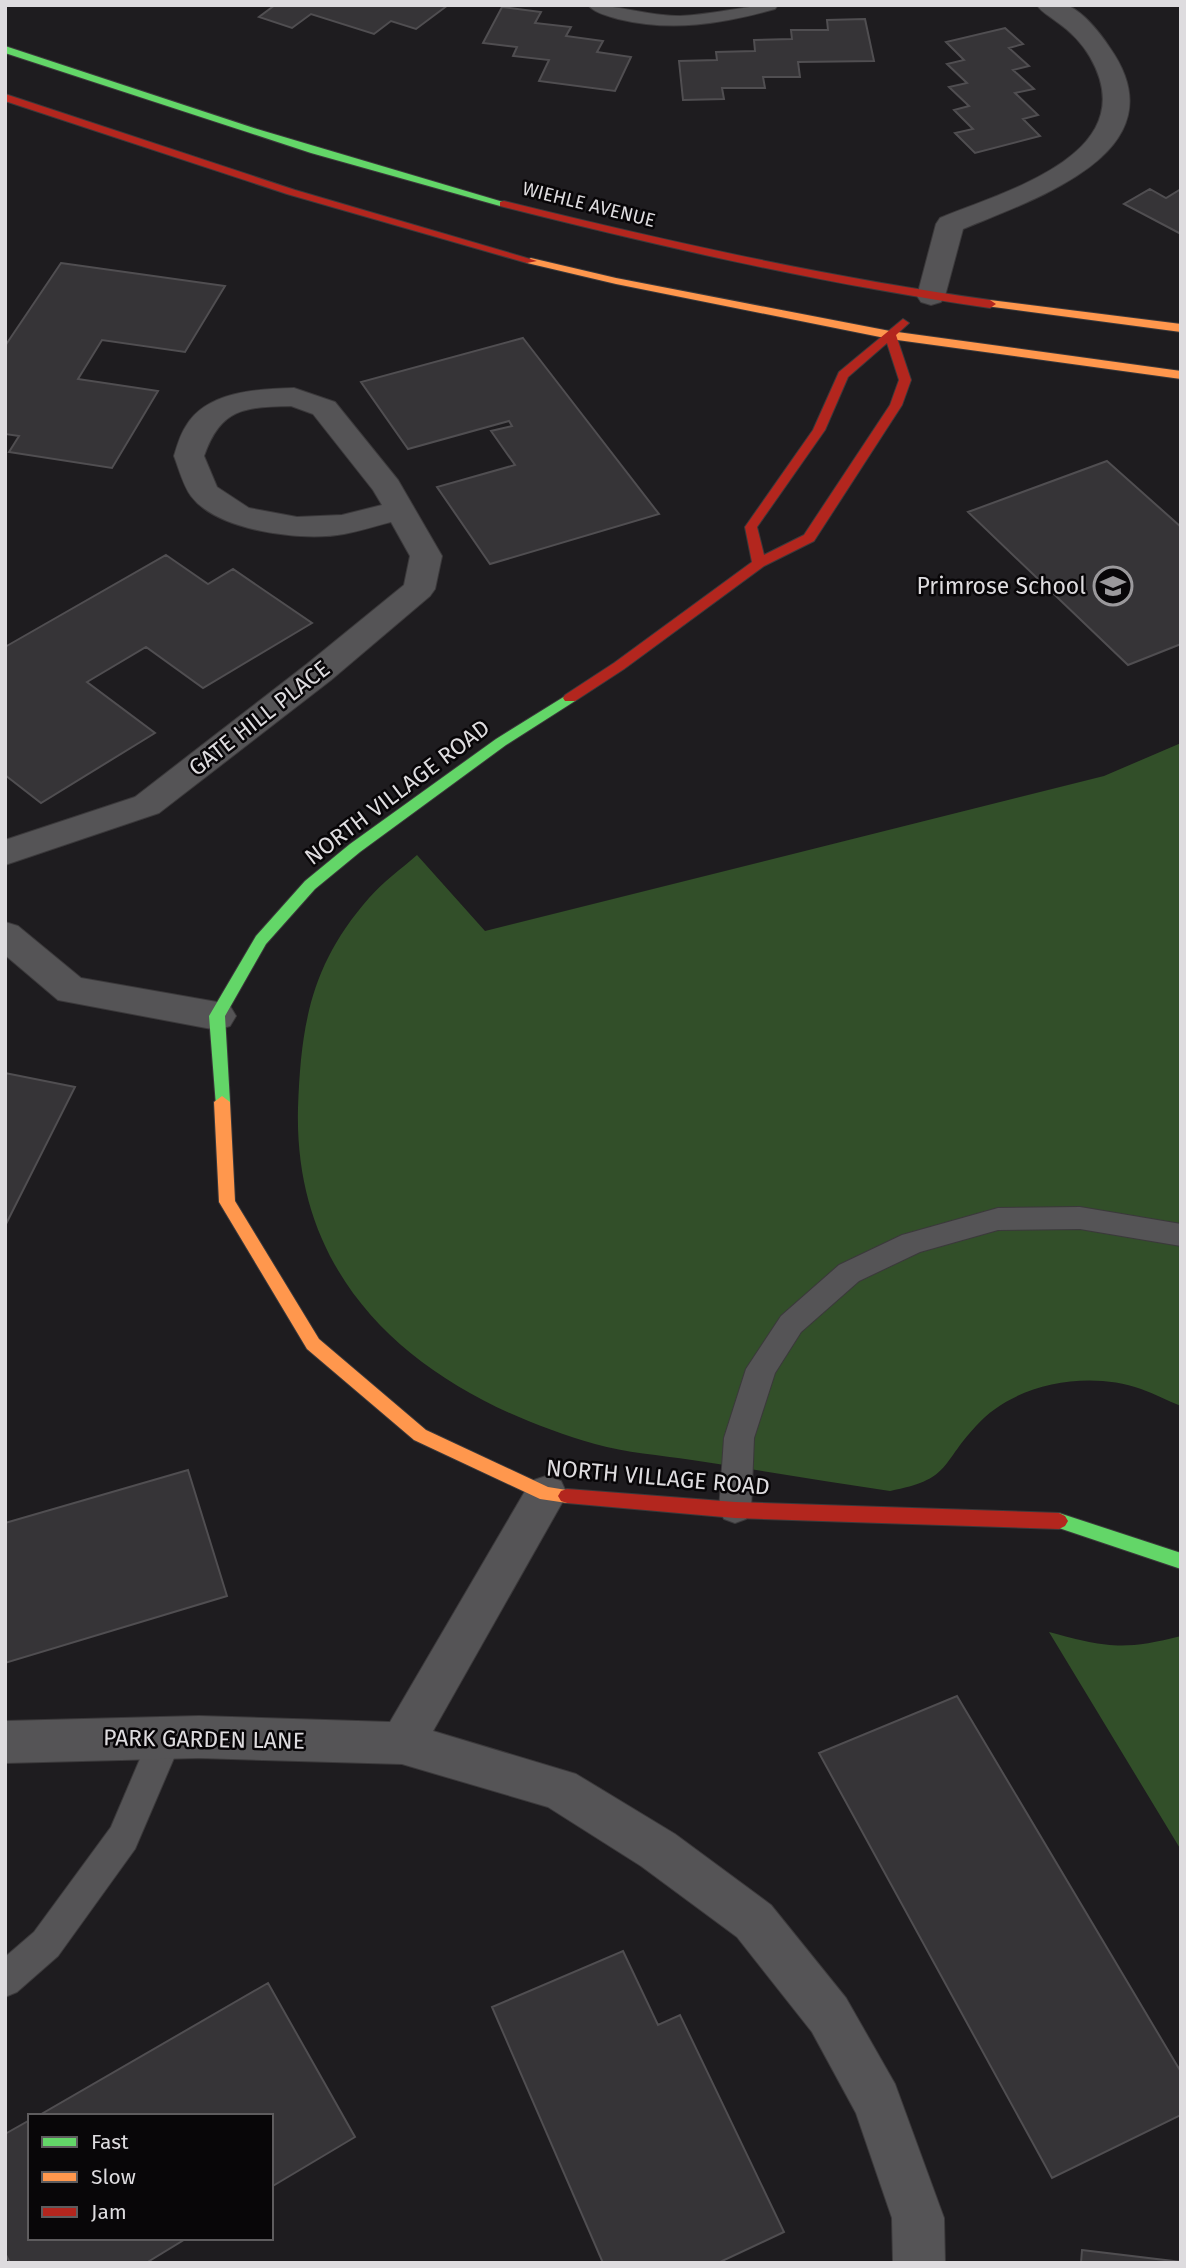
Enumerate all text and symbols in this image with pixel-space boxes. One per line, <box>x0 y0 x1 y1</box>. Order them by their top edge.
street label: WIEHLE AVENUE <box>520 177 658 232</box>
school or university icon: Primrose School <box>1092 565 1134 607</box>
place label: Primrose School <box>916 572 1086 600</box>
street label: GATE HILL PLACE <box>183 654 335 782</box>
street label: NORTH VILLAGE ROAD <box>299 713 495 871</box>
street label: NORTH VILLAGE ROAD <box>545 1453 771 1501</box>
street label: PARK GARDEN LANE <box>103 1723 305 1755</box>
legend <box>28 2114 273 2240</box>
text: Fast <box>91 2129 129 2155</box>
text: Slow <box>91 2164 136 2190</box>
text: Jam <box>91 2199 127 2225</box>

